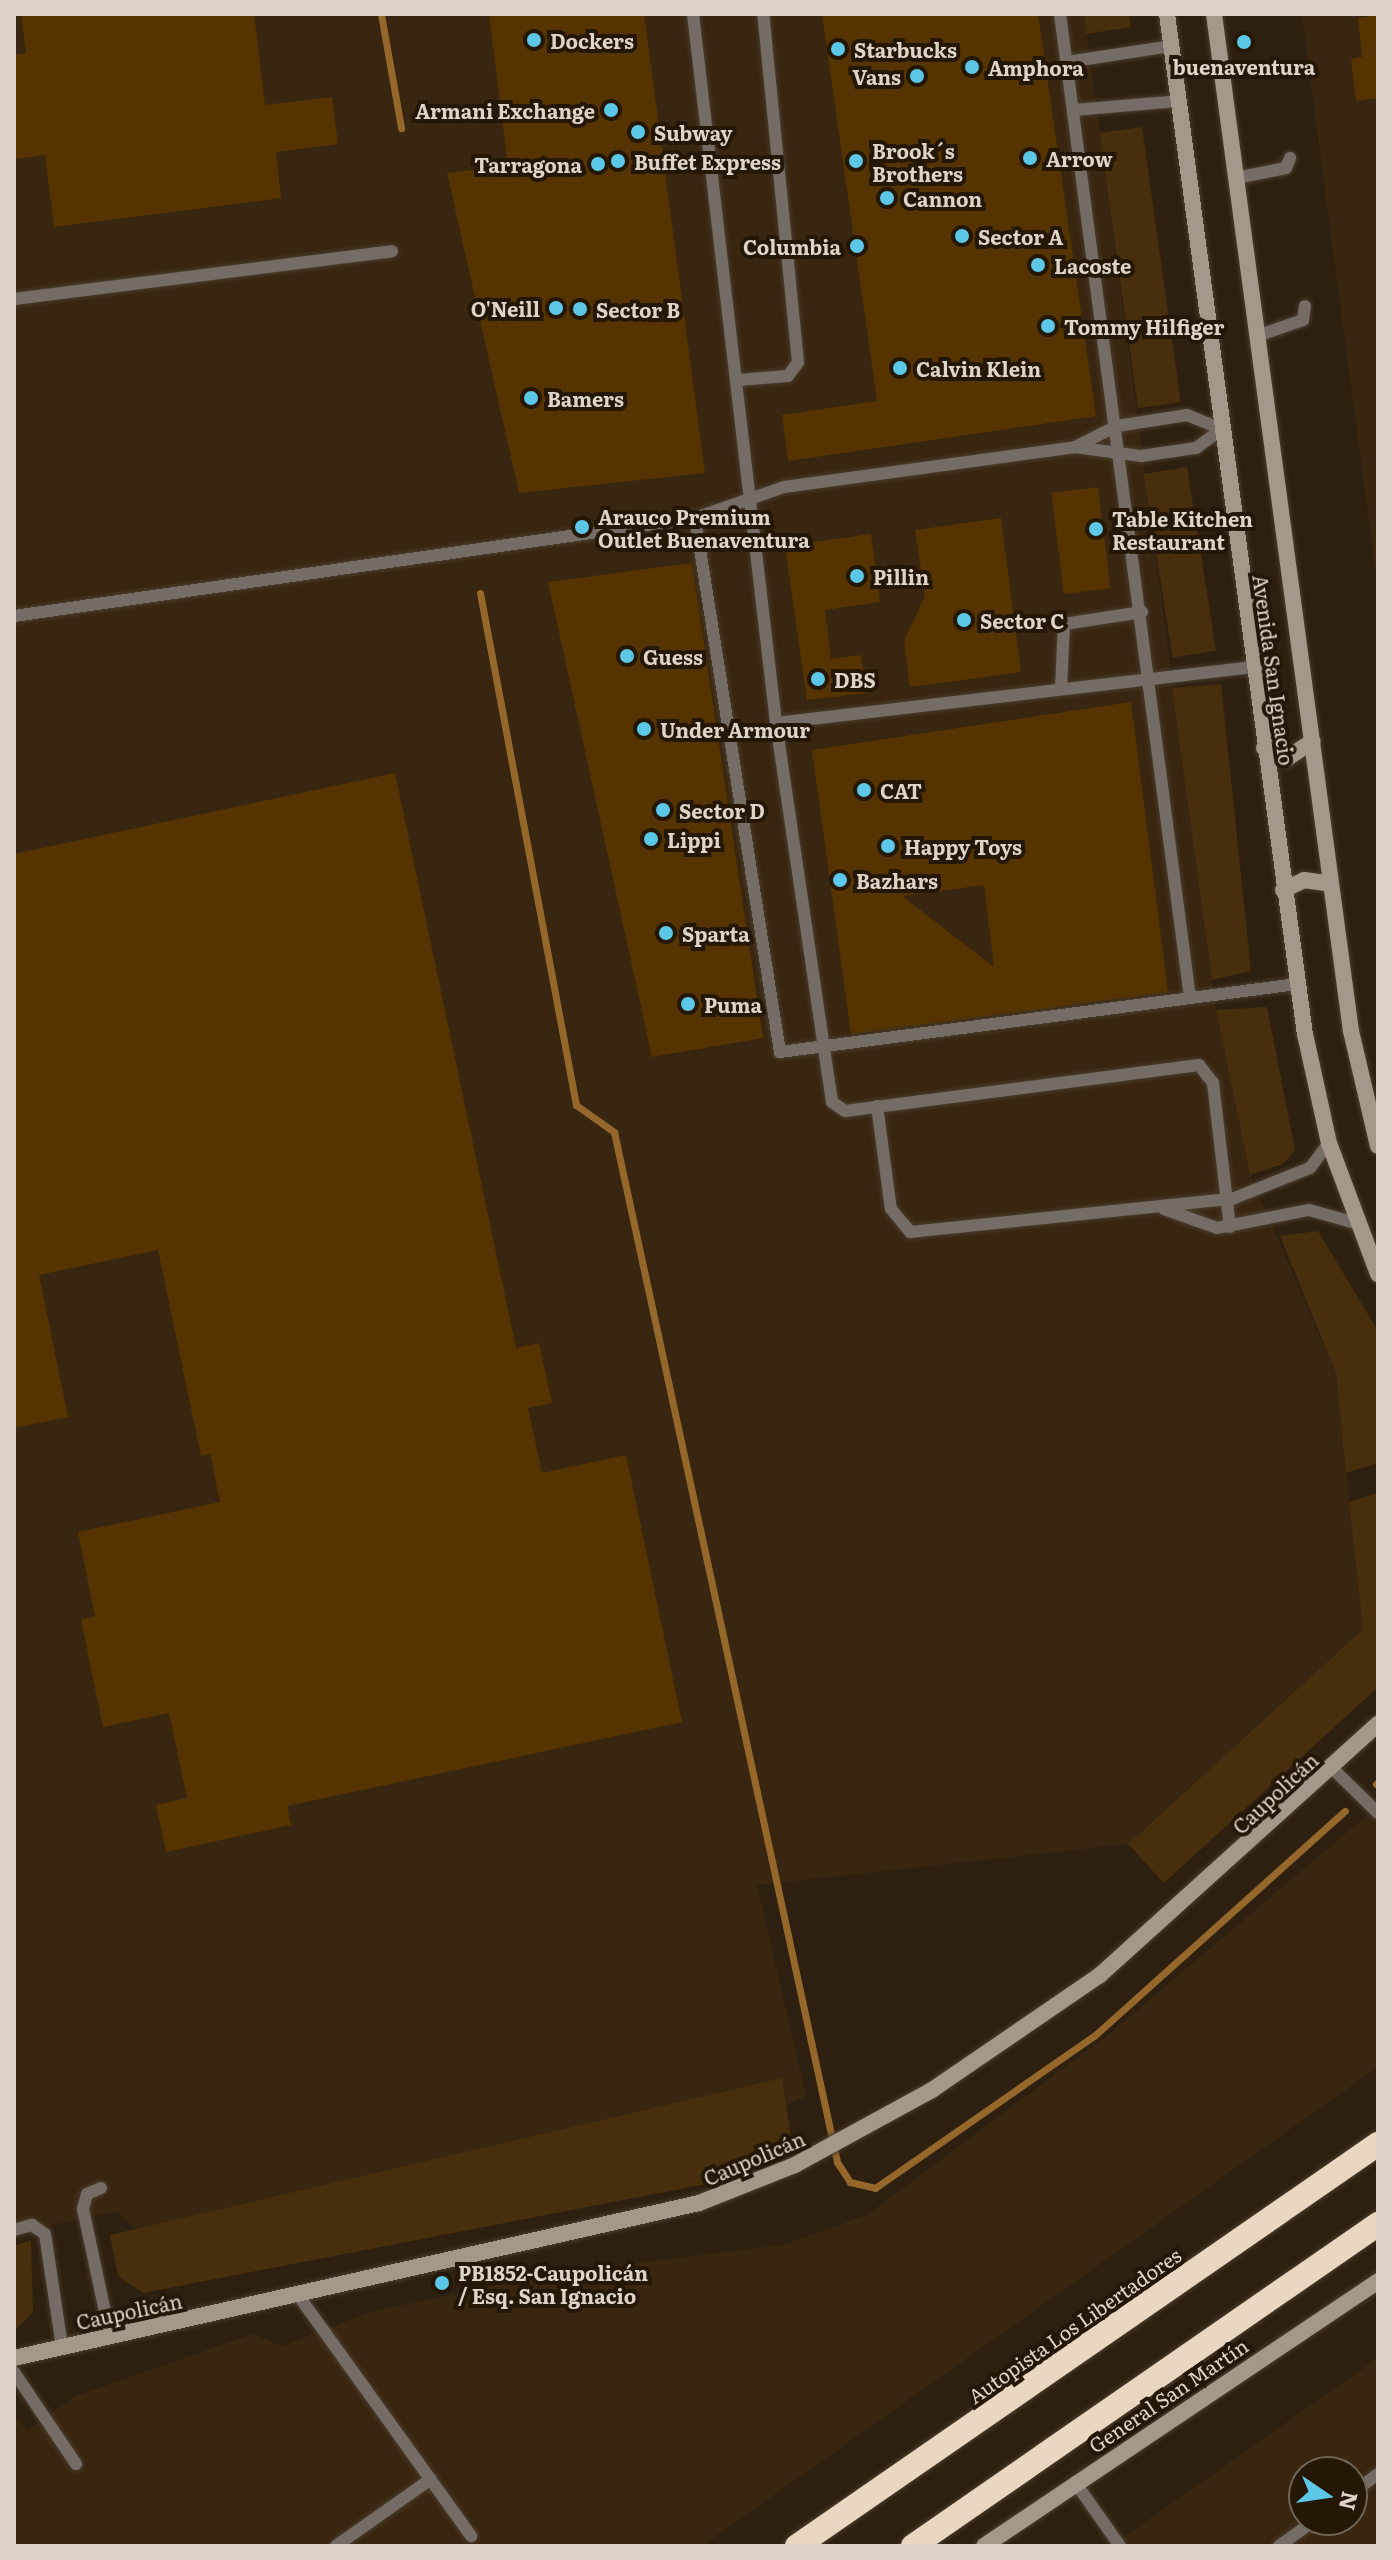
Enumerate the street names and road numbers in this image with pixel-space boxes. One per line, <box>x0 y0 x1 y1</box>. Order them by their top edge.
street label: Avenida San Ignacio <box>1249 573 1299 767</box>
street label: Caupolicán <box>1227 1748 1323 1838</box>
street label: Caupolicán <box>700 2126 808 2190</box>
street label: Autopista Los Libertadores <box>963 2242 1185 2408</box>
street label: Caupolicán <box>74 2288 184 2334</box>
street label: General San Martín <box>1084 2333 1252 2457</box>

